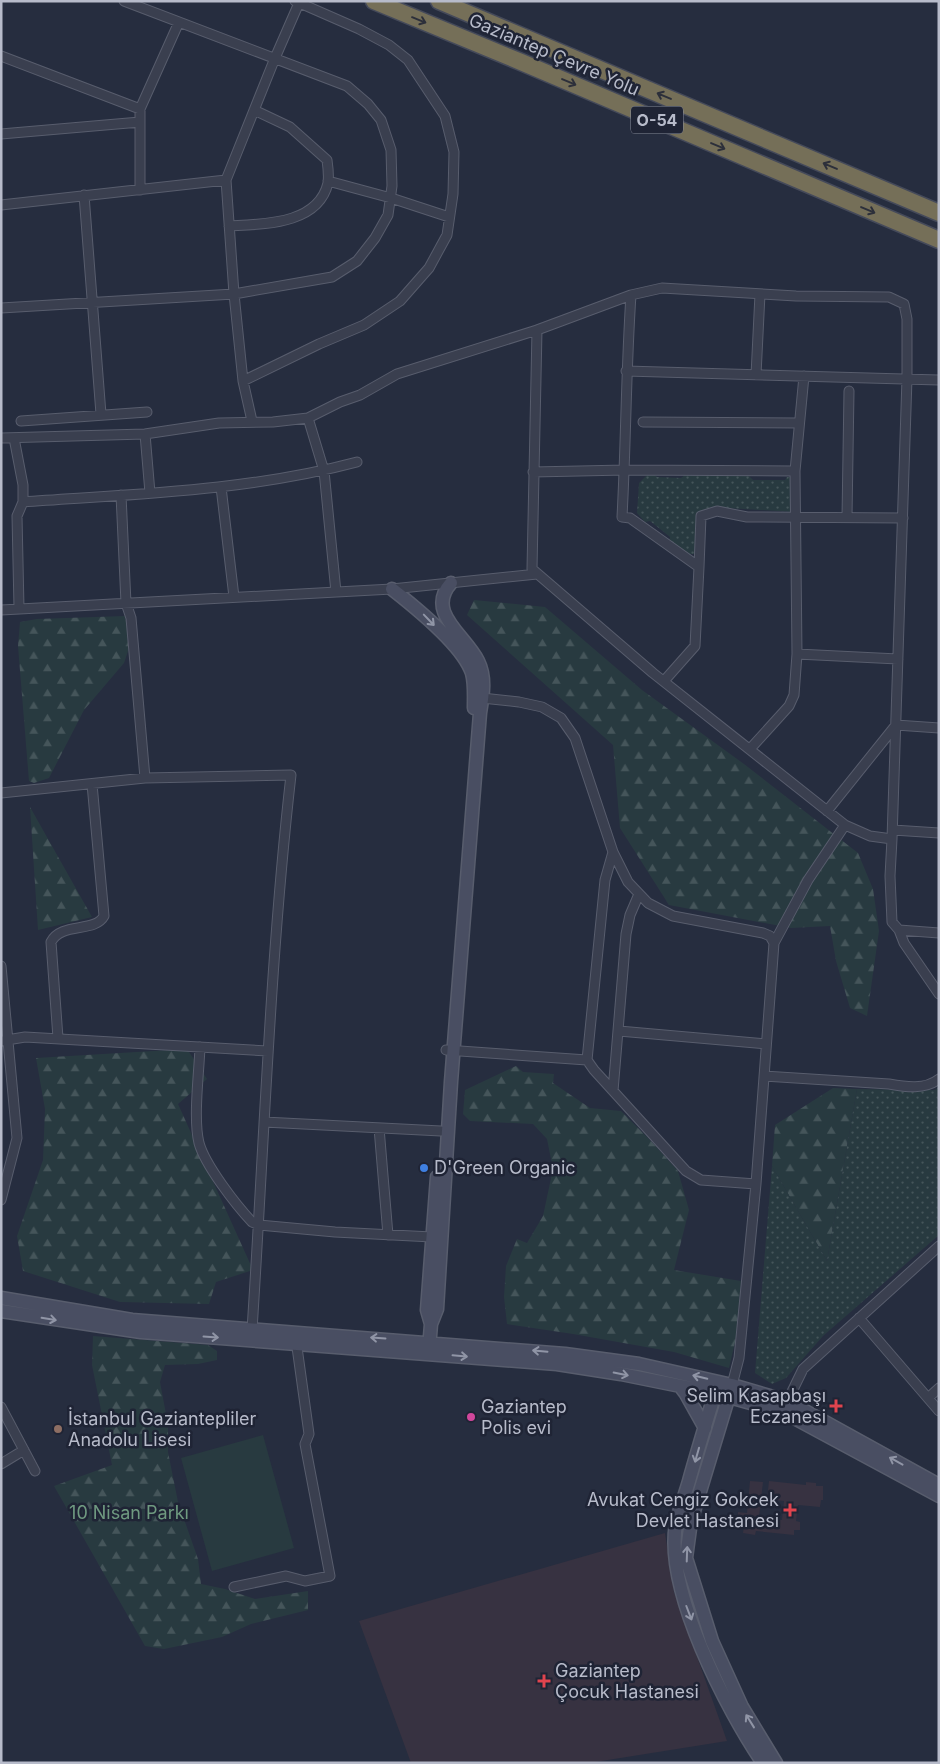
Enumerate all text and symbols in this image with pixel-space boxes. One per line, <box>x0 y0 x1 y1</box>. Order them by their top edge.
street label: Gaziantep Çevre Yolu <box>466 9 643 100</box>
one-way arrow <box>411 16 426 25</box>
one-way arrow <box>561 78 576 88</box>
one-way arrow <box>657 90 672 100</box>
road number: O-54 <box>631 106 683 134</box>
one-way arrow <box>710 142 725 151</box>
one-way arrow <box>823 161 838 171</box>
one-way arrow <box>860 205 875 215</box>
one-way arrow <box>423 614 435 626</box>
place label: D'Green Organic <box>434 1157 576 1178</box>
marker: D'Green Organic <box>418 1162 430 1174</box>
one-way arrow <box>41 1314 57 1324</box>
one-way arrow <box>202 1333 218 1342</box>
one-way arrow <box>370 1334 386 1343</box>
one-way arrow <box>532 1347 548 1356</box>
one-way arrow <box>452 1351 468 1361</box>
one-way arrow <box>613 1370 629 1379</box>
one-way arrow <box>692 1372 708 1381</box>
place label: Selim Kasapbaşı Eczanesi <box>686 1385 826 1427</box>
place label: Gaziantep Polis evi <box>481 1396 567 1438</box>
marker: Selim Kasapbaşı Eczanesi <box>830 1400 842 1412</box>
place label: İstanbul Gaziantepliler Anadolu Lisesi <box>68 1407 257 1450</box>
marker: Gaziantep Polis evi <box>465 1411 477 1423</box>
marker: İstanbul Gaziantepliler Anadolu Lisesi <box>52 1423 64 1435</box>
one-way arrow <box>691 1446 701 1462</box>
one-way arrow <box>889 1456 904 1465</box>
place label: Avukat Cengiz Gokcek Devlet Hastanesi <box>587 1489 779 1531</box>
park label: 10 Nisan Parkı <box>69 1502 189 1523</box>
marker: Avukat Cengiz Gokcek Devlet Hastanesi <box>783 1503 797 1517</box>
one-way arrow <box>683 1547 692 1563</box>
one-way arrow <box>685 1604 694 1620</box>
place label: Gaziantep Çocuk Hastanesi <box>555 1660 699 1702</box>
marker: Gaziantep Çocuk Hastanesi <box>537 1674 551 1688</box>
one-way arrow <box>745 1715 755 1729</box>

